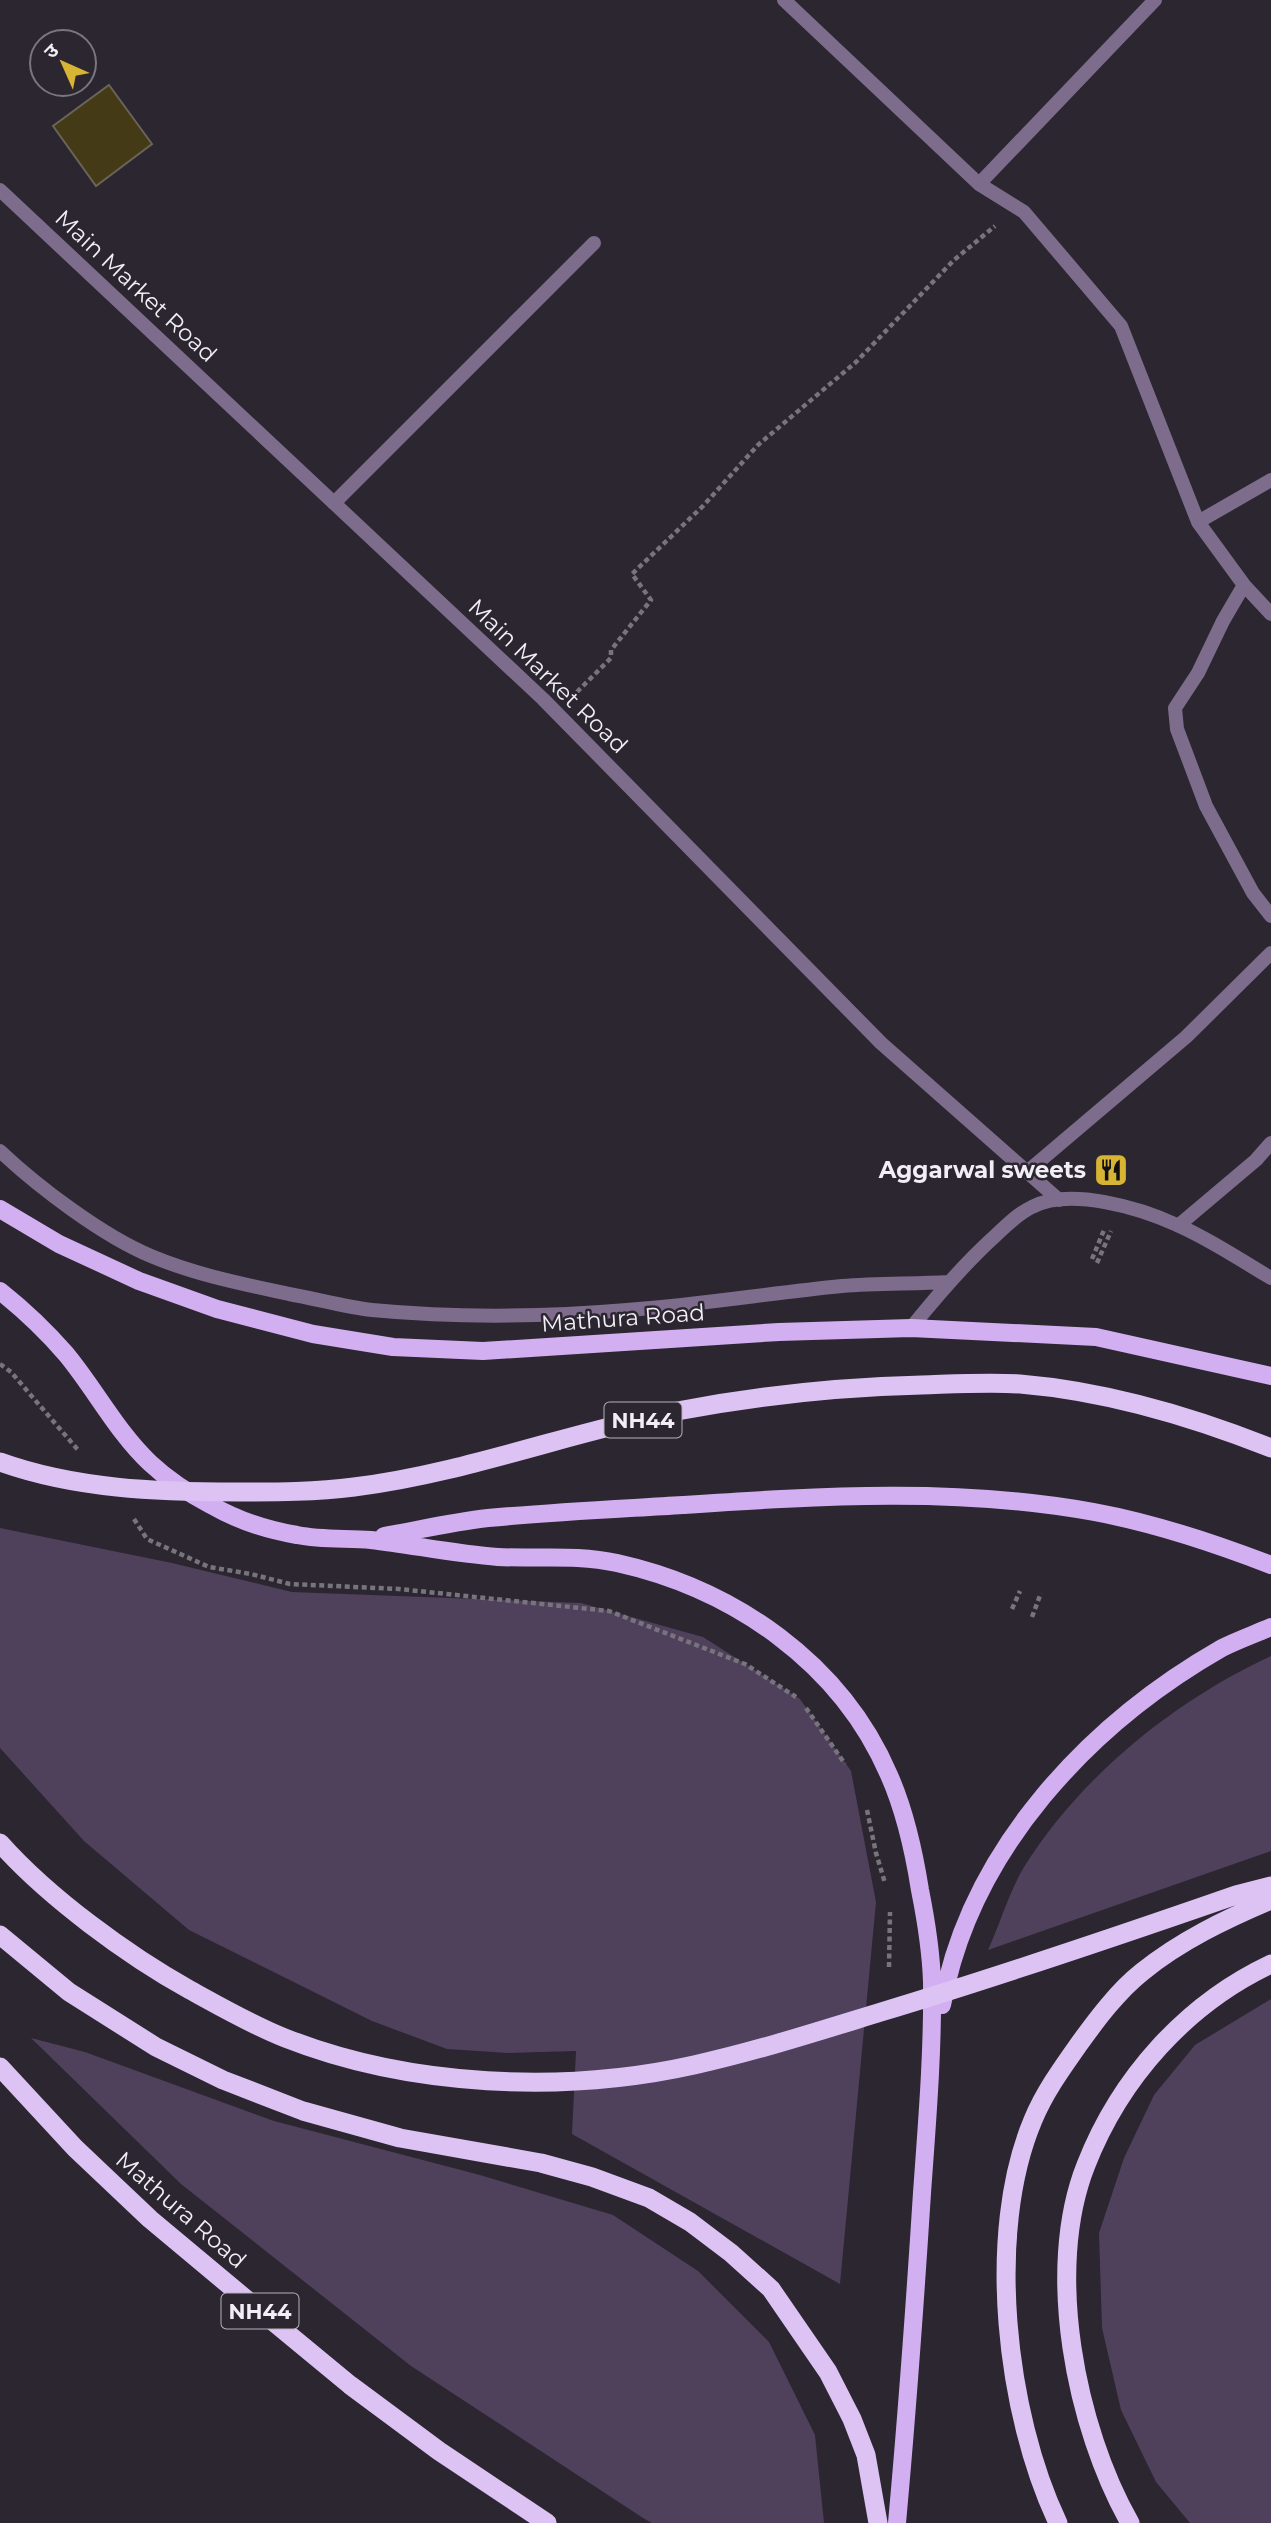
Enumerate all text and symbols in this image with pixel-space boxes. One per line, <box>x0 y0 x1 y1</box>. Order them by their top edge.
north arrow <box>28 28 98 98</box>
text: उ <box>39 39 64 63</box>
street label: Main Market Road <box>49 204 223 368</box>
street label: Main Market Road <box>463 593 633 759</box>
restaurant icon: Aggarwal sweets <box>1092 1151 1130 1189</box>
place label: Aggarwal sweets <box>878 1156 1086 1184</box>
street label: Mathura Road <box>540 1298 706 1338</box>
road number: NH44 <box>604 1402 682 1438</box>
street label: Mathura Road <box>110 2146 252 2274</box>
road number: NH44 <box>222 2294 298 2328</box>

